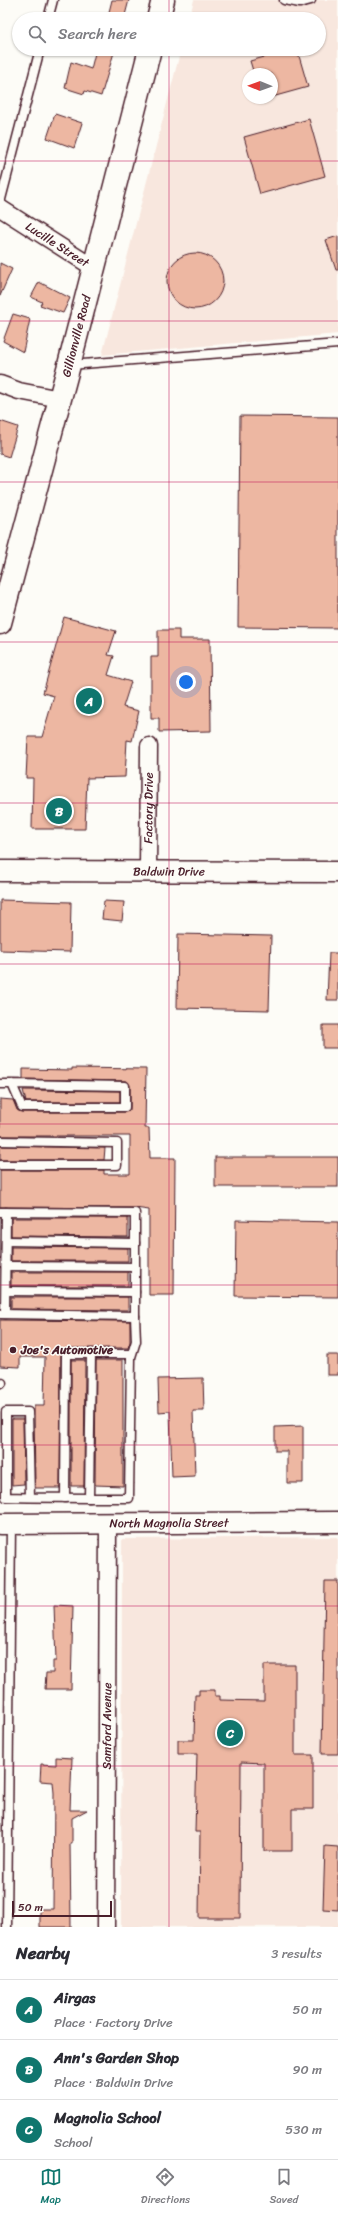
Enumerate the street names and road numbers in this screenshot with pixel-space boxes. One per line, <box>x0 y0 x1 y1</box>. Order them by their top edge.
street label: Lucille Street <box>21 216 95 274</box>
street label: Gillionville Road <box>55 291 98 380</box>
street label: Factory Drive <box>137 772 160 844</box>
street label: Baldwin Drive <box>133 860 205 883</box>
street label: North Magnolia Street <box>109 1512 230 1534</box>
street label: Samford Avenue <box>96 1682 118 1770</box>

